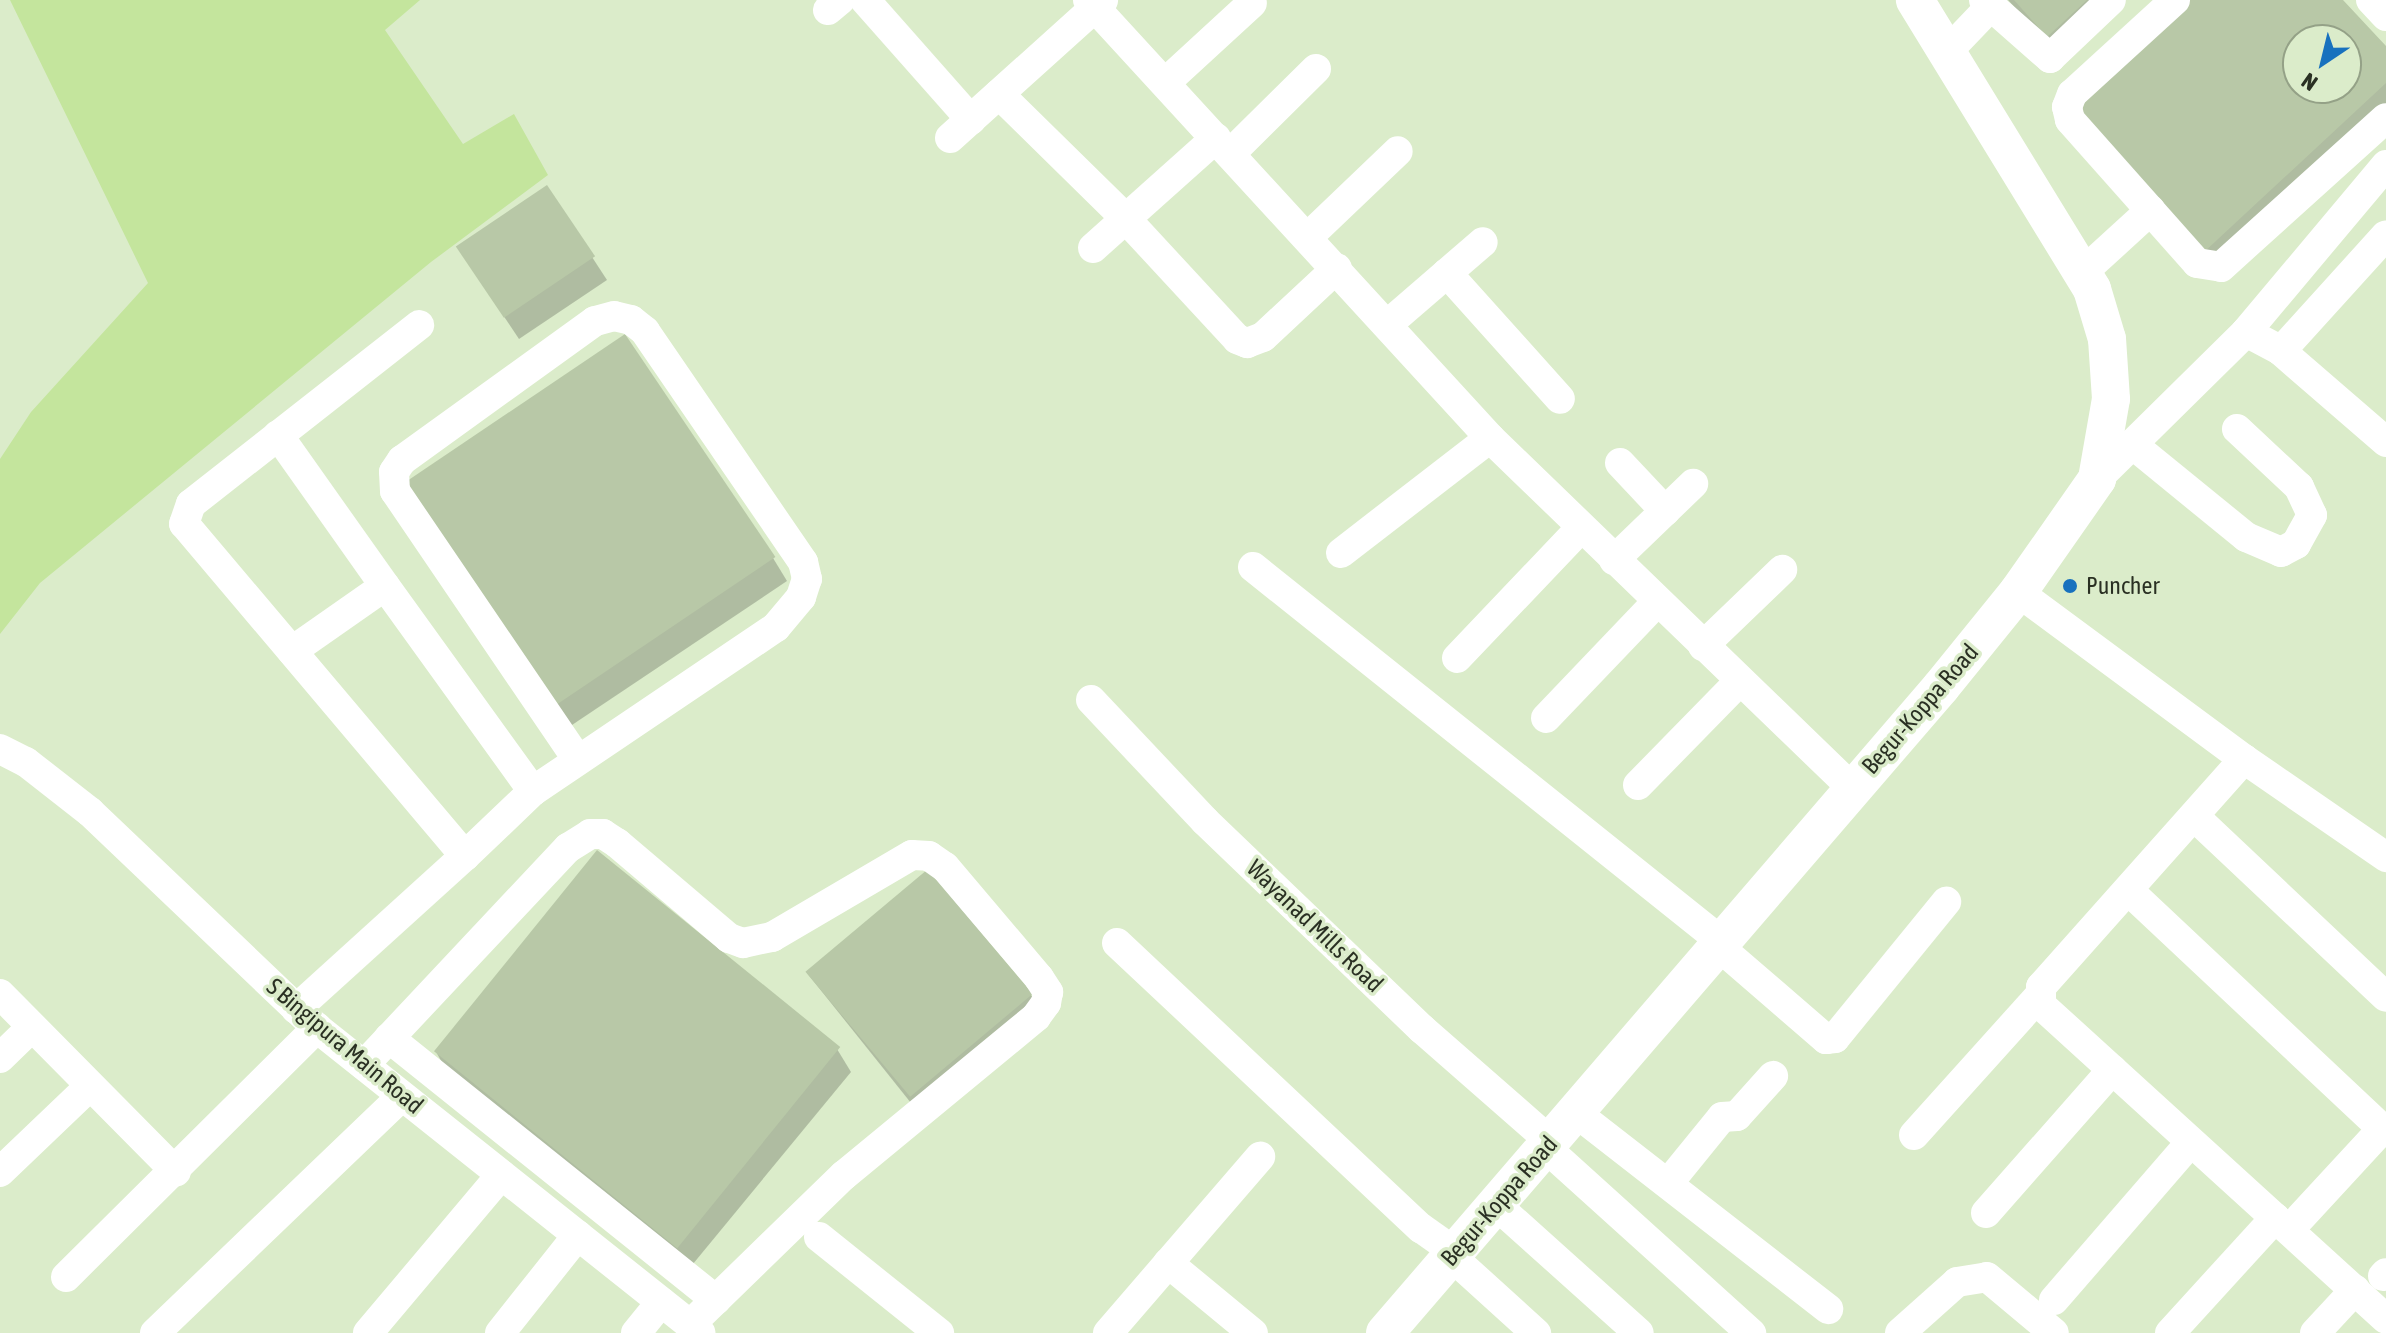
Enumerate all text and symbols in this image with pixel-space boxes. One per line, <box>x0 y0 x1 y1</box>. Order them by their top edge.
north arrow <box>2282 24 2362 104</box>
text: N <box>2297 68 2322 96</box>
place label: Puncher <box>2086 572 2159 600</box>
marker: Puncher <box>2061 577 2079 595</box>
street label: Begur-Koppa Road <box>1856 638 1984 780</box>
street label: Wayanad Mills Road <box>1241 854 1389 998</box>
street label: S Bingipura Main Road <box>261 972 429 1120</box>
street label: Begur-Koppa Road <box>1435 1130 1563 1272</box>

